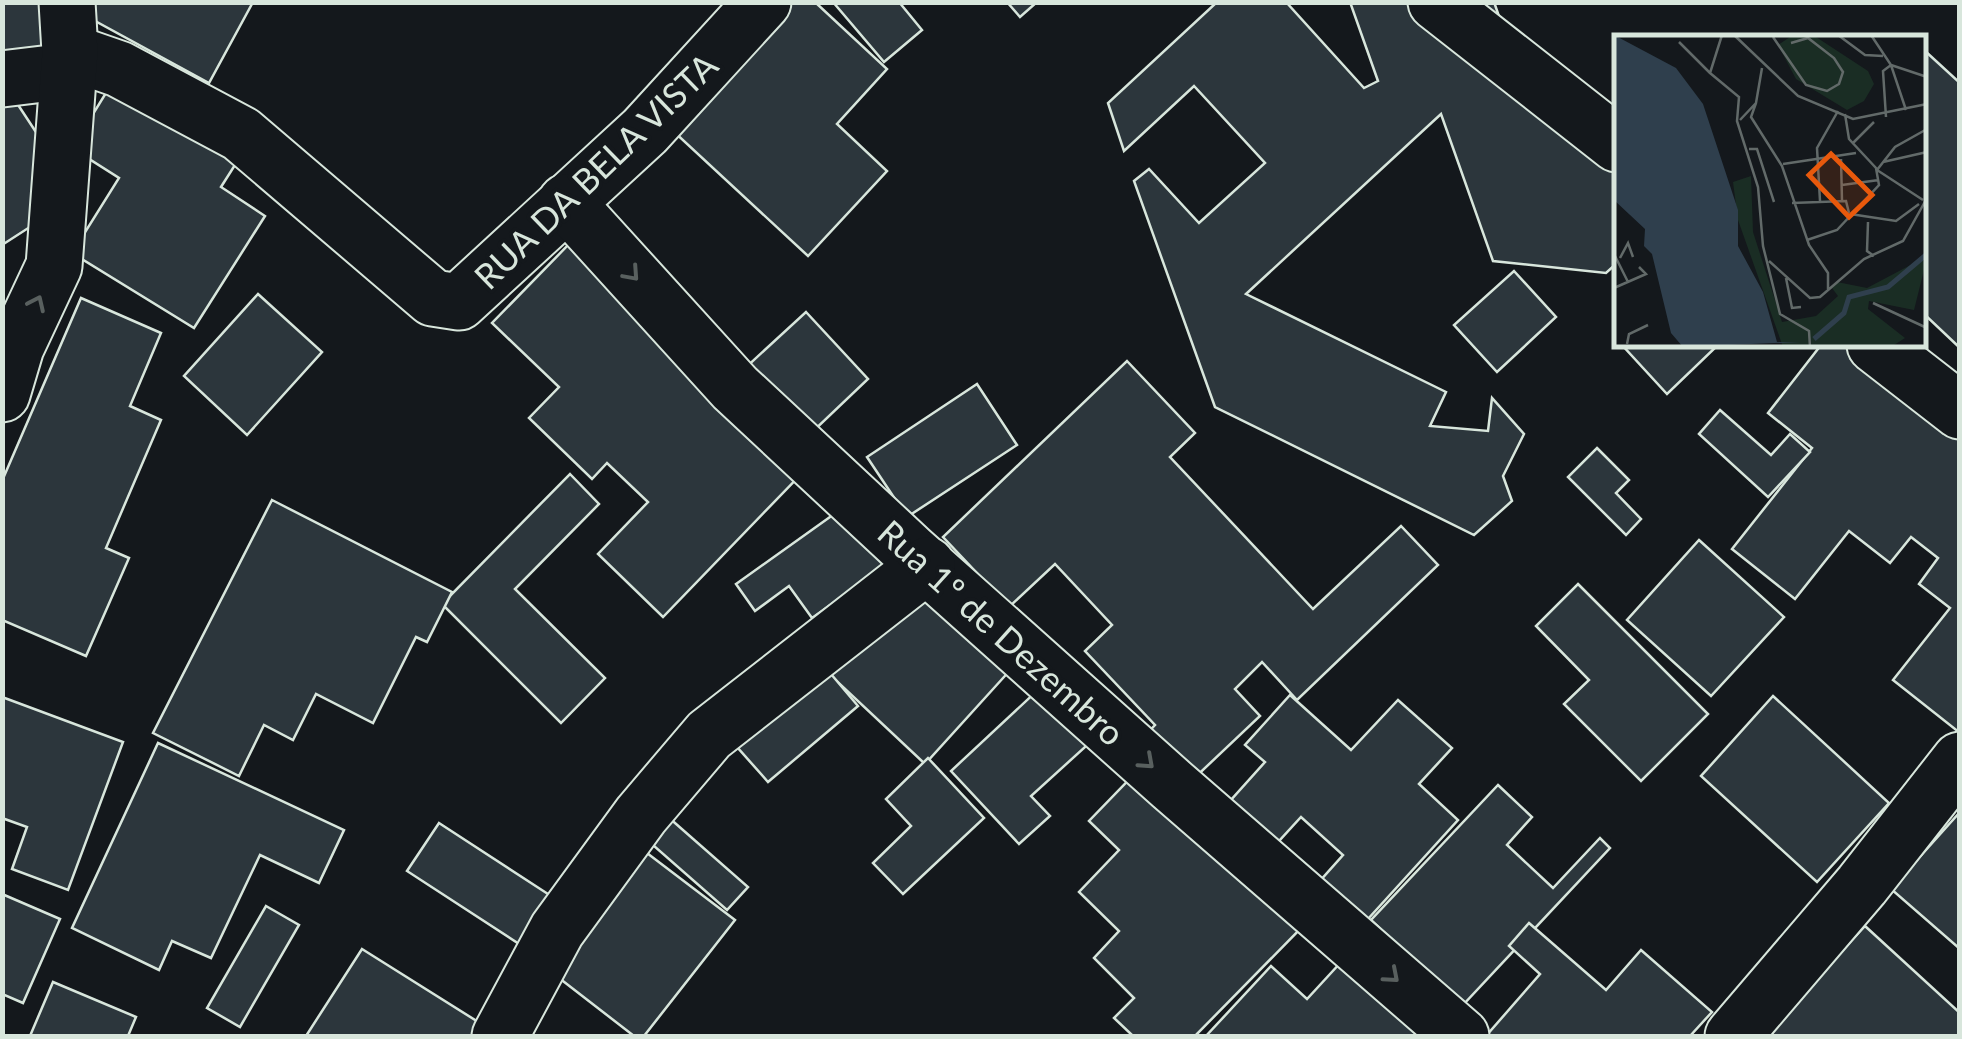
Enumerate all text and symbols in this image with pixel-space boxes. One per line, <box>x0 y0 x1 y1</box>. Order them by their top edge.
inset map <box>1614 35 1927 348</box>
street label: RUA DA BELA VISTA <box>465 43 725 297</box>
one-way arrow <box>620 262 638 281</box>
one-way arrow <box>24 295 44 313</box>
street label: Rua 1º de Dezembro <box>870 510 1134 754</box>
one-way arrow <box>1135 751 1154 769</box>
one-way arrow <box>1380 965 1398 983</box>

